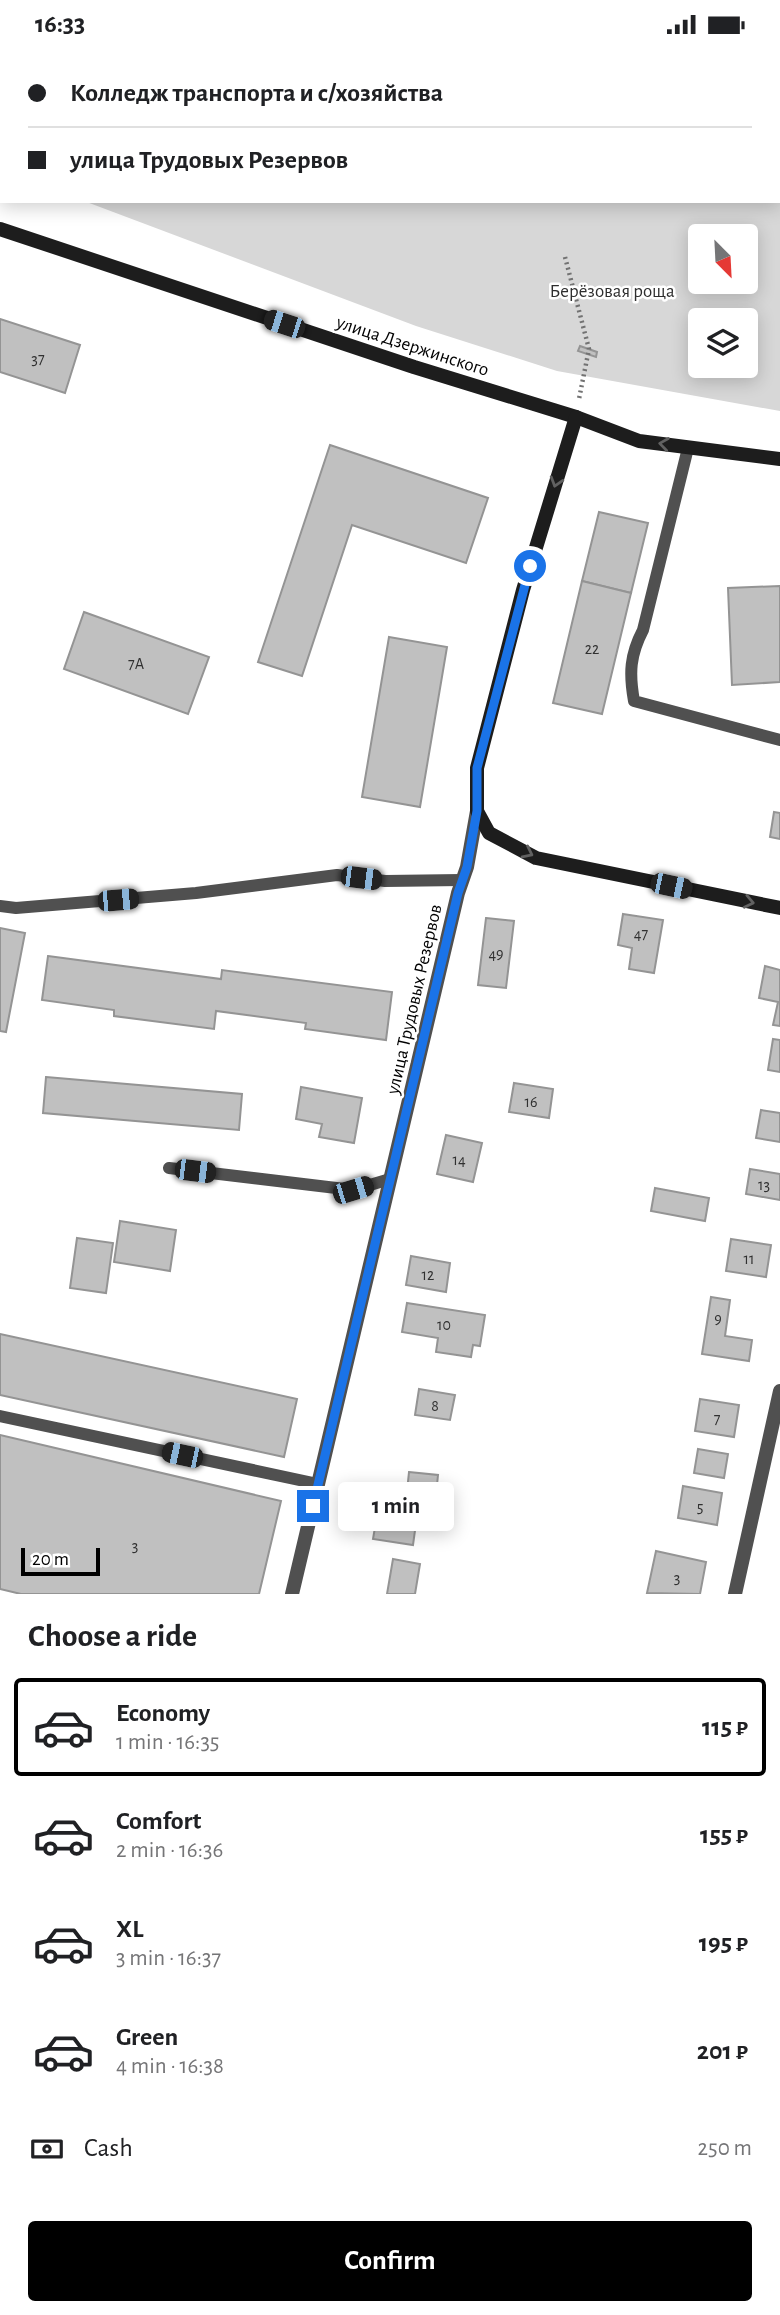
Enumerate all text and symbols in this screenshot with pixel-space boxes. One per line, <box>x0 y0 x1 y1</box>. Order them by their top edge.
text: 16:33 <box>35 11 85 37</box>
text: Колледж транспорта и с/хозяйства <box>70 80 443 106</box>
text: улица Трудовых Резервов <box>70 147 348 173</box>
north arrow <box>688 224 758 294</box>
map controls <box>688 224 758 378</box>
park label: Берёзовая роща <box>549 282 675 301</box>
car <box>261 308 308 340</box>
button: layers <box>688 308 758 378</box>
street label: улица Дзержинского <box>333 313 491 380</box>
house number: 37 <box>31 351 45 367</box>
one-way arrow <box>658 437 670 452</box>
one-way arrow <box>549 476 564 488</box>
route start <box>514 550 546 582</box>
house number: 22 <box>585 641 599 657</box>
house number: 7А <box>128 656 145 672</box>
one-way arrow <box>521 845 533 859</box>
car <box>339 865 384 891</box>
car <box>649 871 694 901</box>
car <box>97 888 140 912</box>
one-way arrow <box>743 893 755 908</box>
street label: улица Трудовых Резервов <box>383 902 446 1097</box>
house number: 47 <box>634 926 649 942</box>
house number: 49 <box>488 946 504 962</box>
house number: 16 <box>524 1094 538 1110</box>
house number: 14 <box>452 1152 466 1168</box>
car <box>173 1158 218 1184</box>
car <box>330 1174 377 1206</box>
house number: 13 <box>758 1177 770 1193</box>
house number: 11 <box>743 1251 755 1267</box>
house number: 12 <box>422 1267 434 1283</box>
house number: 9 <box>714 1311 722 1327</box>
house number: 10 <box>437 1317 451 1333</box>
house number: 8 <box>431 1398 439 1414</box>
house number: 7 <box>714 1411 721 1427</box>
car <box>160 1440 205 1470</box>
callout: 1 min <box>338 1481 453 1531</box>
route end <box>297 1490 329 1522</box>
text: 1 min <box>372 1495 420 1518</box>
house number: 5 <box>697 1499 703 1515</box>
house number: 3 <box>132 1538 138 1554</box>
scale bar <box>21 1545 100 1577</box>
text: 20 m <box>32 1550 69 1569</box>
house number: 3 <box>674 1570 680 1586</box>
text: Choose a ride <box>28 1620 197 1652</box>
icon: car <box>32 1696 95 1759</box>
text: Economy <box>116 1700 210 1726</box>
text: 115 ₽ <box>702 1714 748 1740</box>
text: 1 min · 16:35 <box>116 1731 219 1754</box>
icon: car <box>32 1804 95 1867</box>
text: Comfort <box>116 1808 201 1834</box>
text: 155 ₽ <box>700 1822 748 1848</box>
text: 2 min · 16:36 <box>116 1839 223 1862</box>
icon: car <box>32 1912 95 1975</box>
text: XL <box>116 1916 143 1942</box>
text: 195 ₽ <box>699 1930 748 1956</box>
text: 3 min · 16:37 <box>116 1947 221 1970</box>
icon: car <box>32 2020 95 2083</box>
text: Green <box>116 2024 178 2050</box>
text: 201 ₽ <box>697 2038 748 2064</box>
text: 4 min · 16:38 <box>116 2055 224 2078</box>
icon: cash <box>28 2130 66 2168</box>
text: Cash <box>84 2135 133 2161</box>
text: 250 m <box>698 2137 752 2160</box>
button: Confirm <box>28 2221 752 2301</box>

